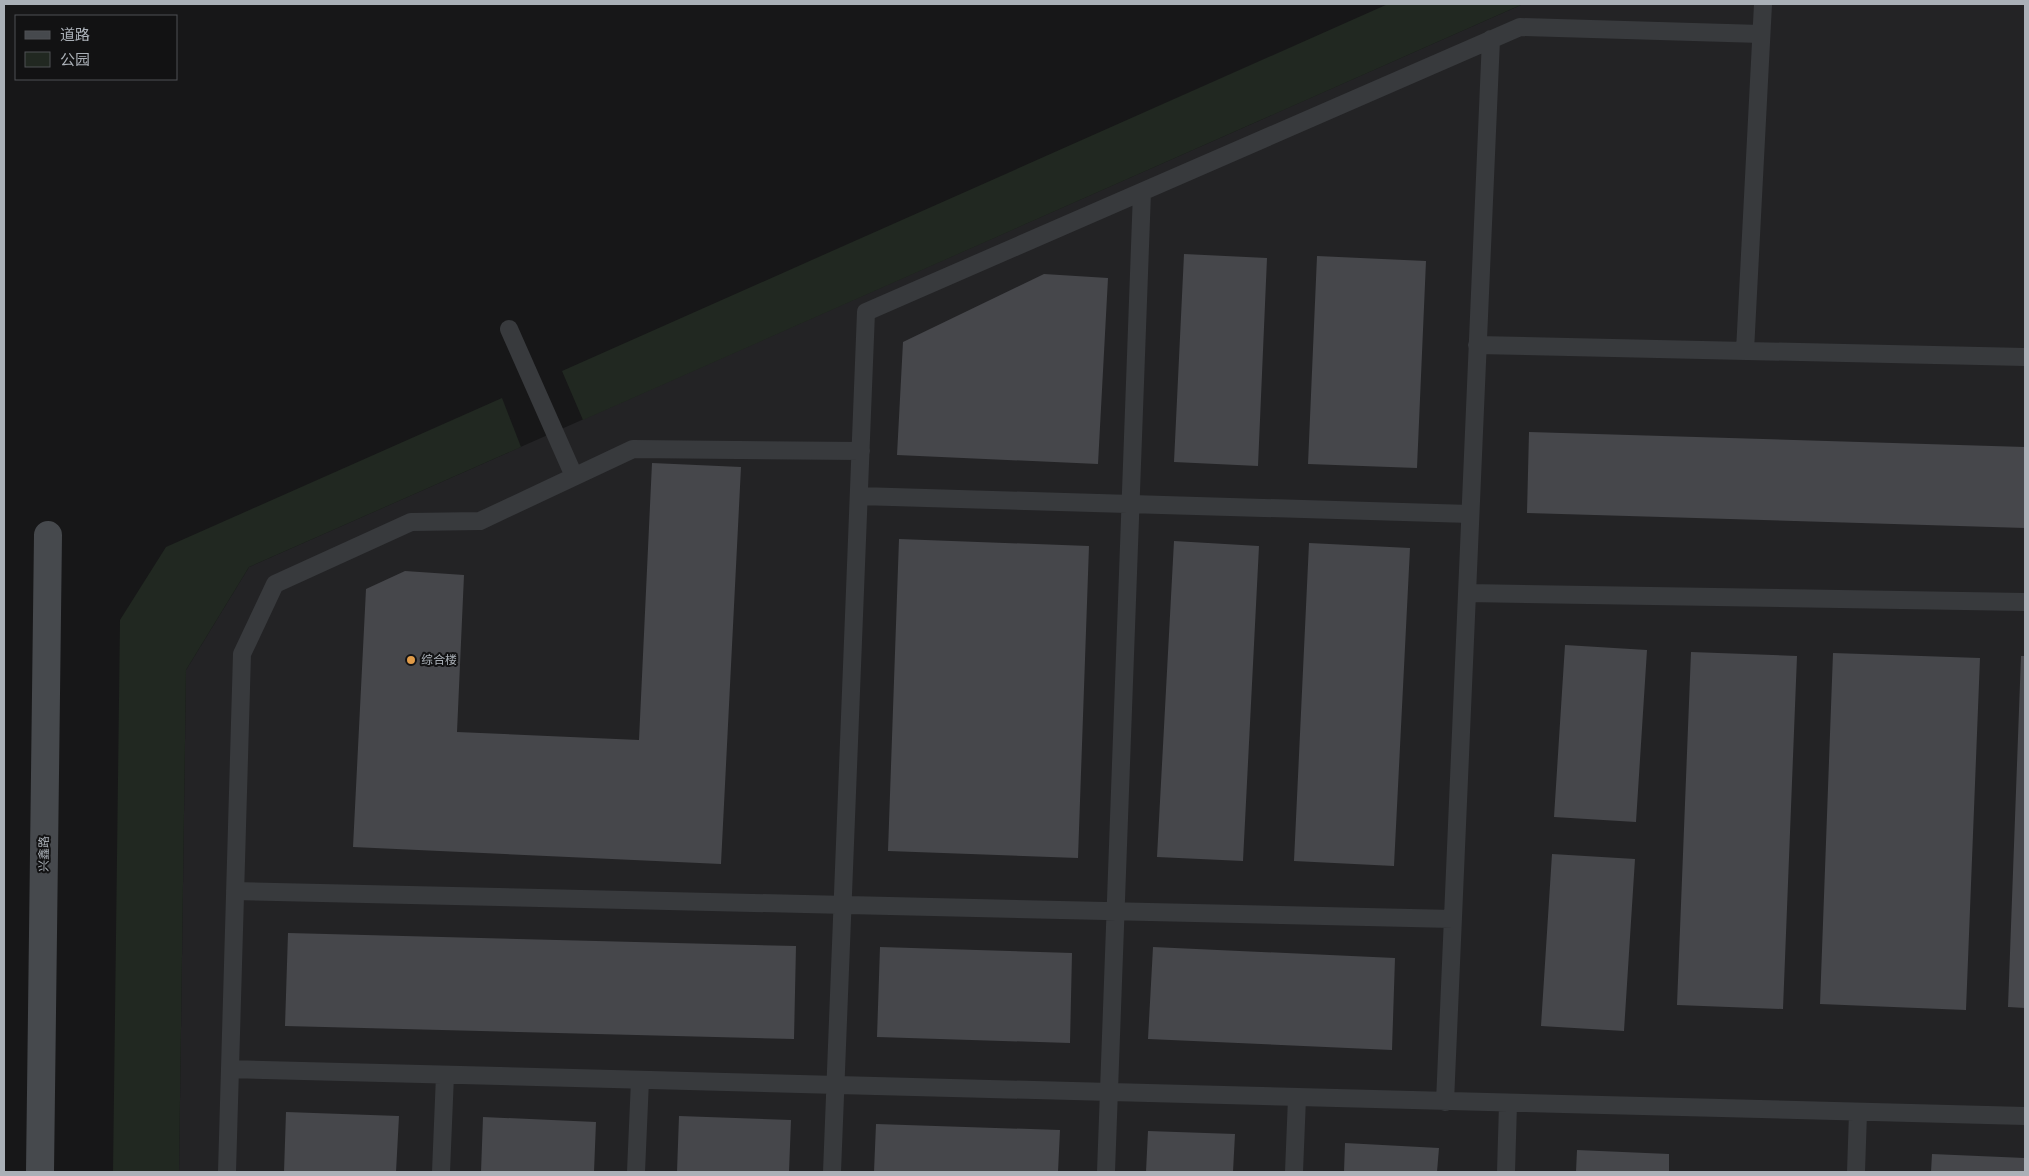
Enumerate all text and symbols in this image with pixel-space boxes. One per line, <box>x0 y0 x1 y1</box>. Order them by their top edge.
legend <box>15 15 178 80</box>
text: 道路 <box>60 26 90 44</box>
text: 公园 <box>60 51 90 69</box>
place label: 综合楼 <box>421 653 457 667</box>
marker: 综合楼 <box>405 654 417 666</box>
street label: 兴鑫路 <box>37 836 51 872</box>

